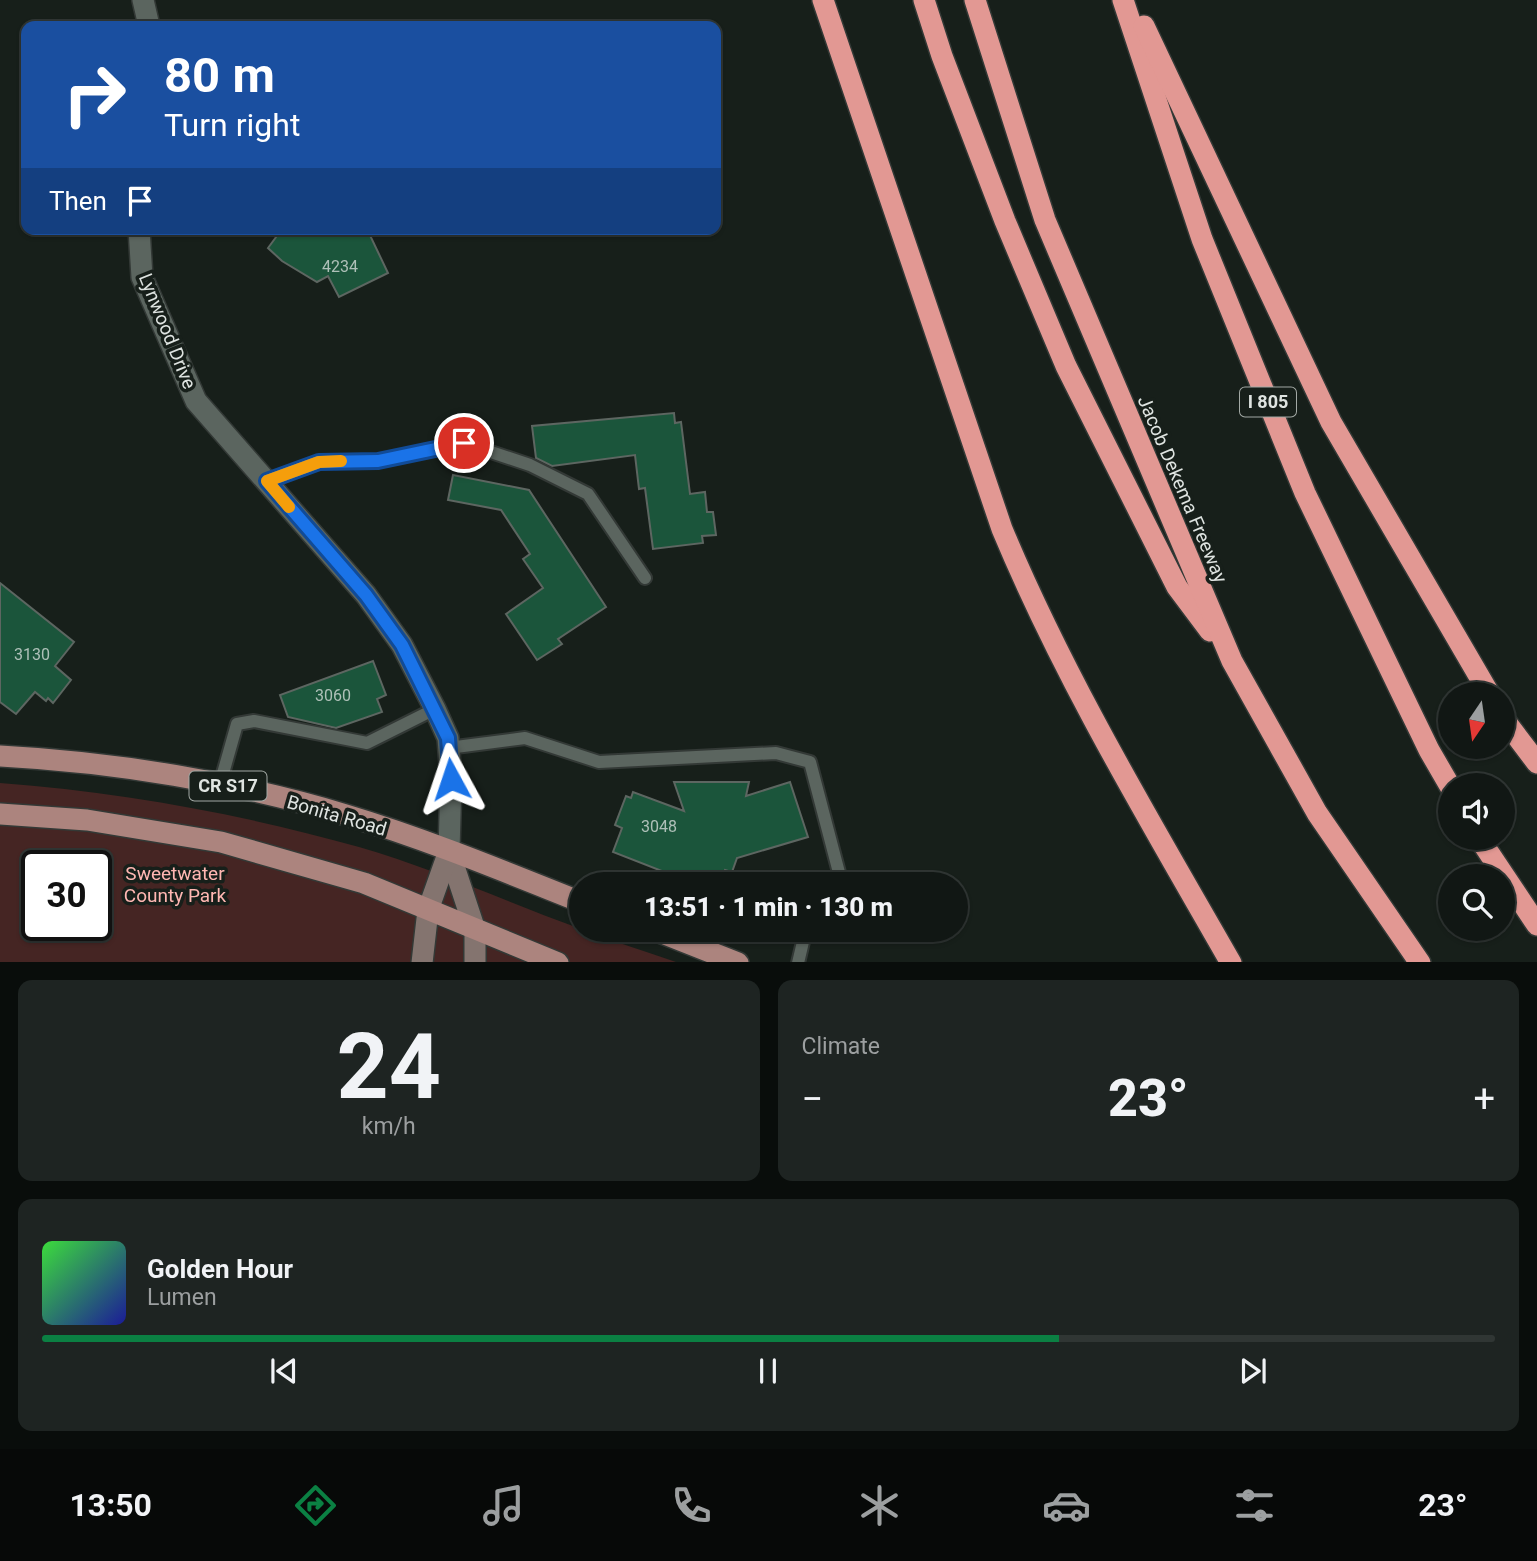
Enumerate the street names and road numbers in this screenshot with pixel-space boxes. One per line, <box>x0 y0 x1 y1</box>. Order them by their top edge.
street label: Lynwood Drive <box>134 270 201 392</box>
road number: I 805 <box>1240 388 1296 416</box>
street label: Jacob Dekema Freeway <box>1133 392 1232 586</box>
road number: CR S17 <box>190 772 266 800</box>
street label: Bonita Road <box>284 790 389 841</box>

